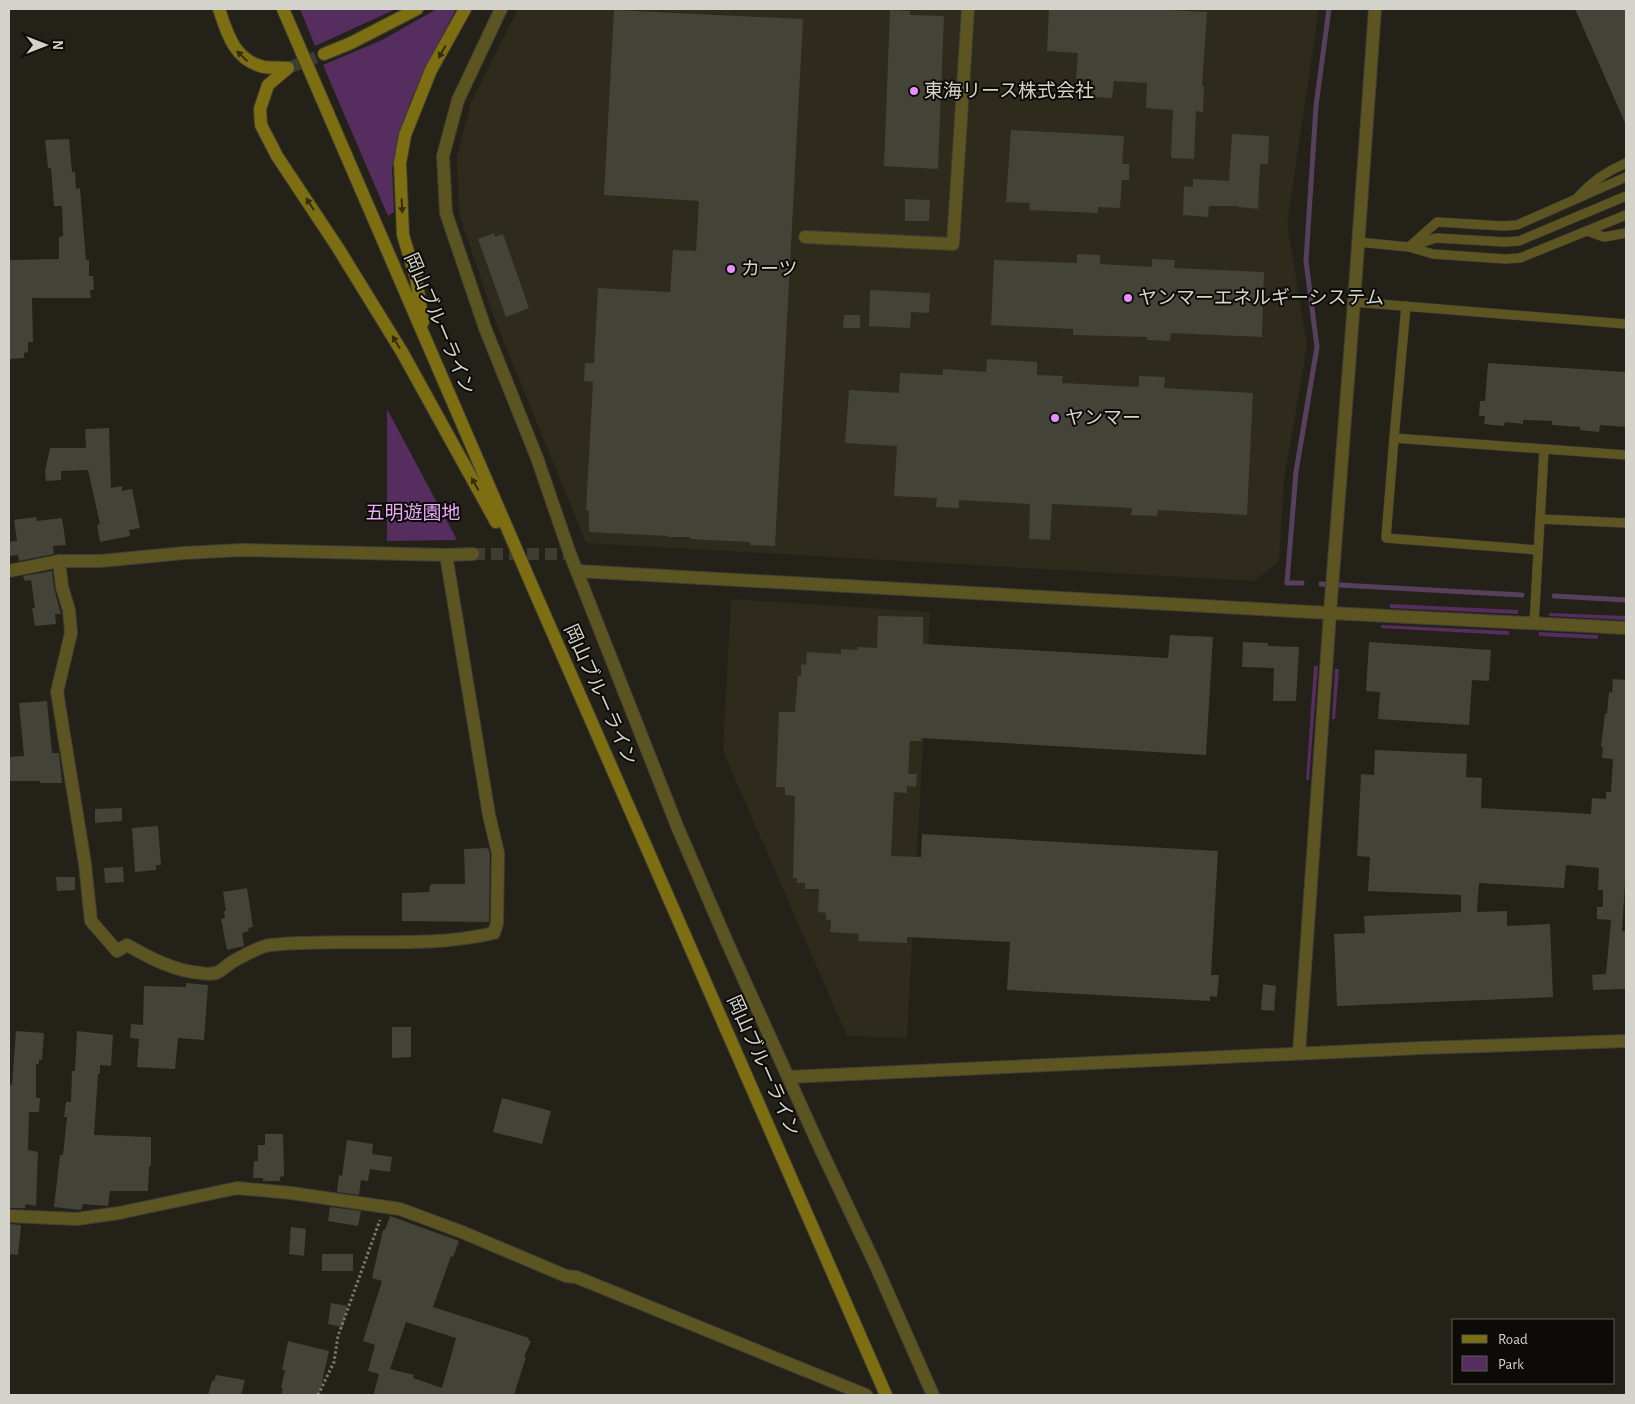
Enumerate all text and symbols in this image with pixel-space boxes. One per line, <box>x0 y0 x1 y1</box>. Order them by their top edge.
north arrow <box>20 20 70 70</box>
text: N <box>50 40 64 50</box>
one-way arrow <box>437 45 446 58</box>
one-way arrow <box>236 50 248 62</box>
place label: 東海リース株式会社 <box>924 80 1094 101</box>
marker: 東海リース株式会社 <box>908 85 920 97</box>
one-way arrow <box>305 198 314 211</box>
one-way arrow <box>398 198 406 214</box>
street label: 岡山ブルーライン <box>401 250 479 398</box>
place label: カーツ <box>741 260 798 279</box>
marker: カーツ <box>725 263 737 275</box>
place label: ヤンマーエネルギーシステム <box>1138 287 1384 308</box>
marker: ヤンマーエネルギーシステム <box>1122 292 1134 304</box>
one-way arrow <box>391 336 400 349</box>
place label: ヤンマー <box>1065 408 1141 428</box>
marker: ヤンマー <box>1049 412 1061 424</box>
one-way arrow <box>471 477 479 491</box>
park label: 五明遊園地 <box>365 502 461 523</box>
street label: 岡山ブルーライン <box>560 621 641 768</box>
street label: 岡山ブルーライン <box>723 992 804 1139</box>
legend <box>1452 1319 1615 1384</box>
text: Road <box>1498 1332 1528 1347</box>
text: Park <box>1498 1357 1524 1372</box>

